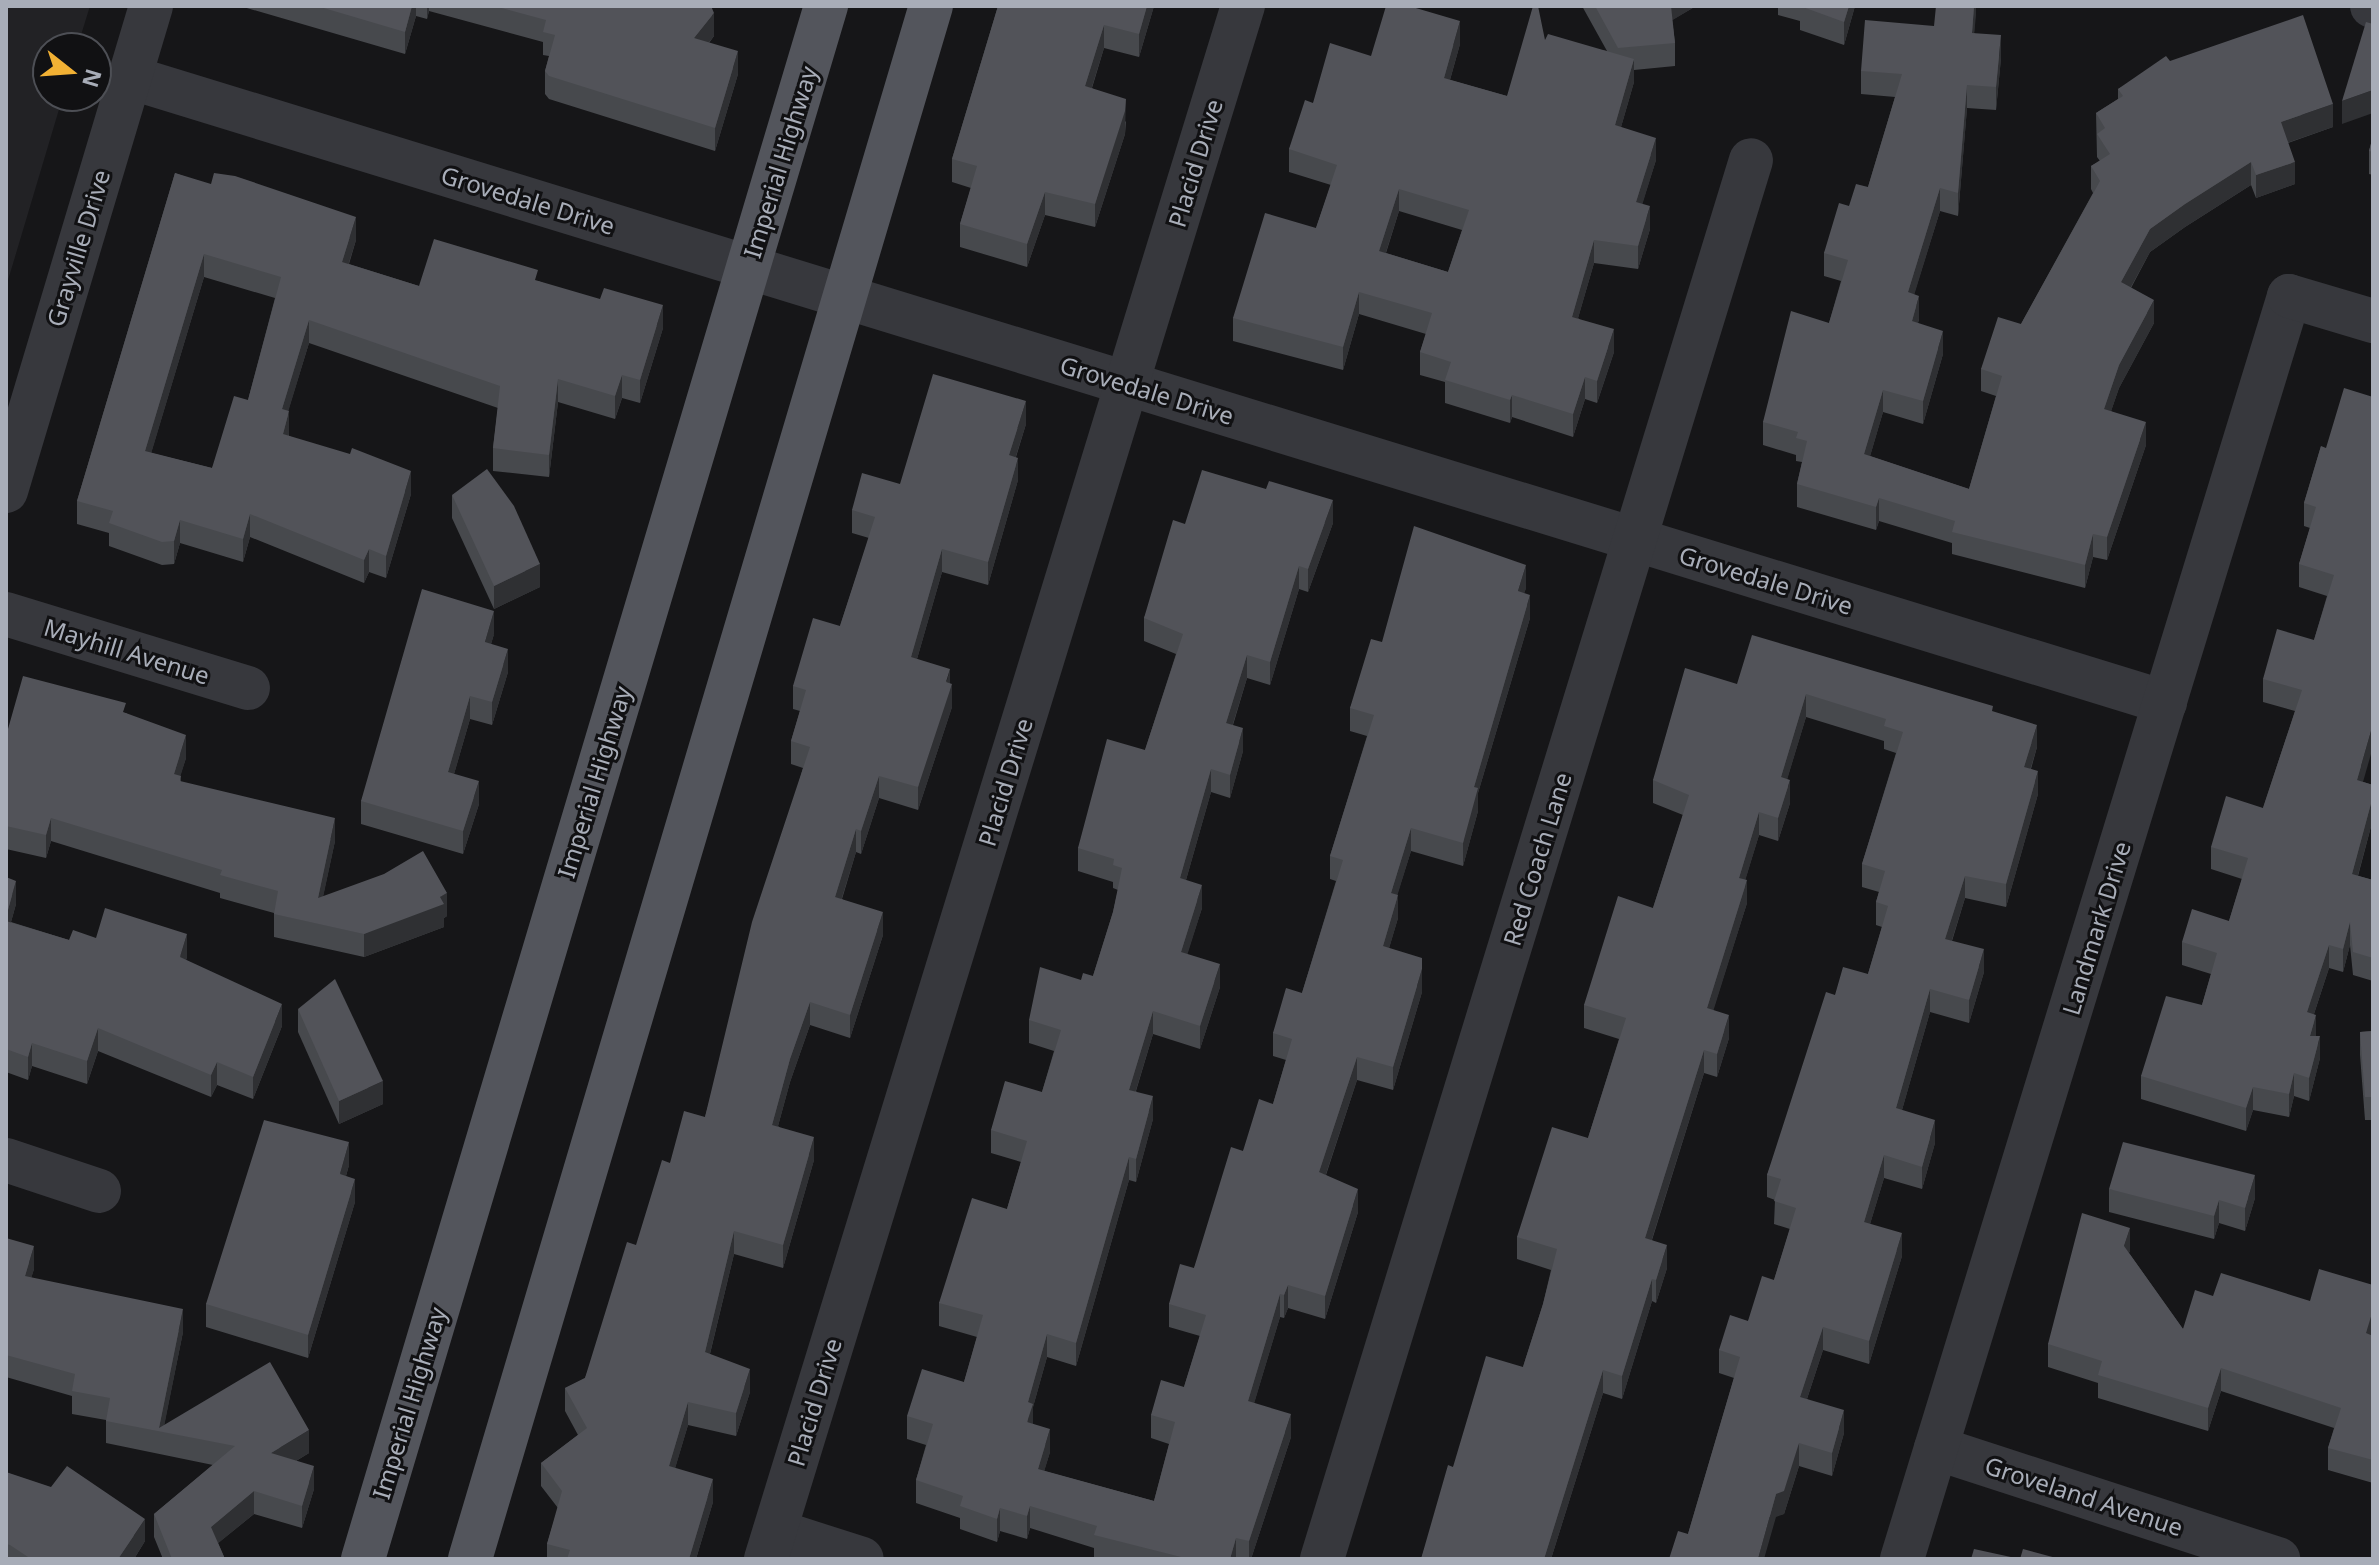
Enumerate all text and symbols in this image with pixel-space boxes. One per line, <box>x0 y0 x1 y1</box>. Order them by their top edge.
north arrow <box>32 32 112 112</box>
street label: Imperial Highway <box>737 63 823 261</box>
text: N <box>76 65 110 91</box>
street label: Placid Drive <box>1162 96 1228 230</box>
street label: Grovedale Drive <box>438 160 618 240</box>
street label: Grayville Drive <box>40 166 116 330</box>
street label: Grovedale Drive <box>1057 350 1237 430</box>
street label: Grovedale Drive <box>1676 540 1856 620</box>
street label: Mayhill Avenue <box>41 612 213 690</box>
street label: Imperial Highway <box>551 683 637 881</box>
street label: Placid Drive <box>972 715 1038 849</box>
street label: Red Coach Lane <box>1497 769 1577 949</box>
street label: Landmark Drive <box>2056 838 2136 1018</box>
street label: Imperial Highway <box>366 1304 452 1502</box>
street label: Placid Drive <box>781 1335 847 1469</box>
street label: Groveland Avenue <box>1981 1450 2187 1542</box>

